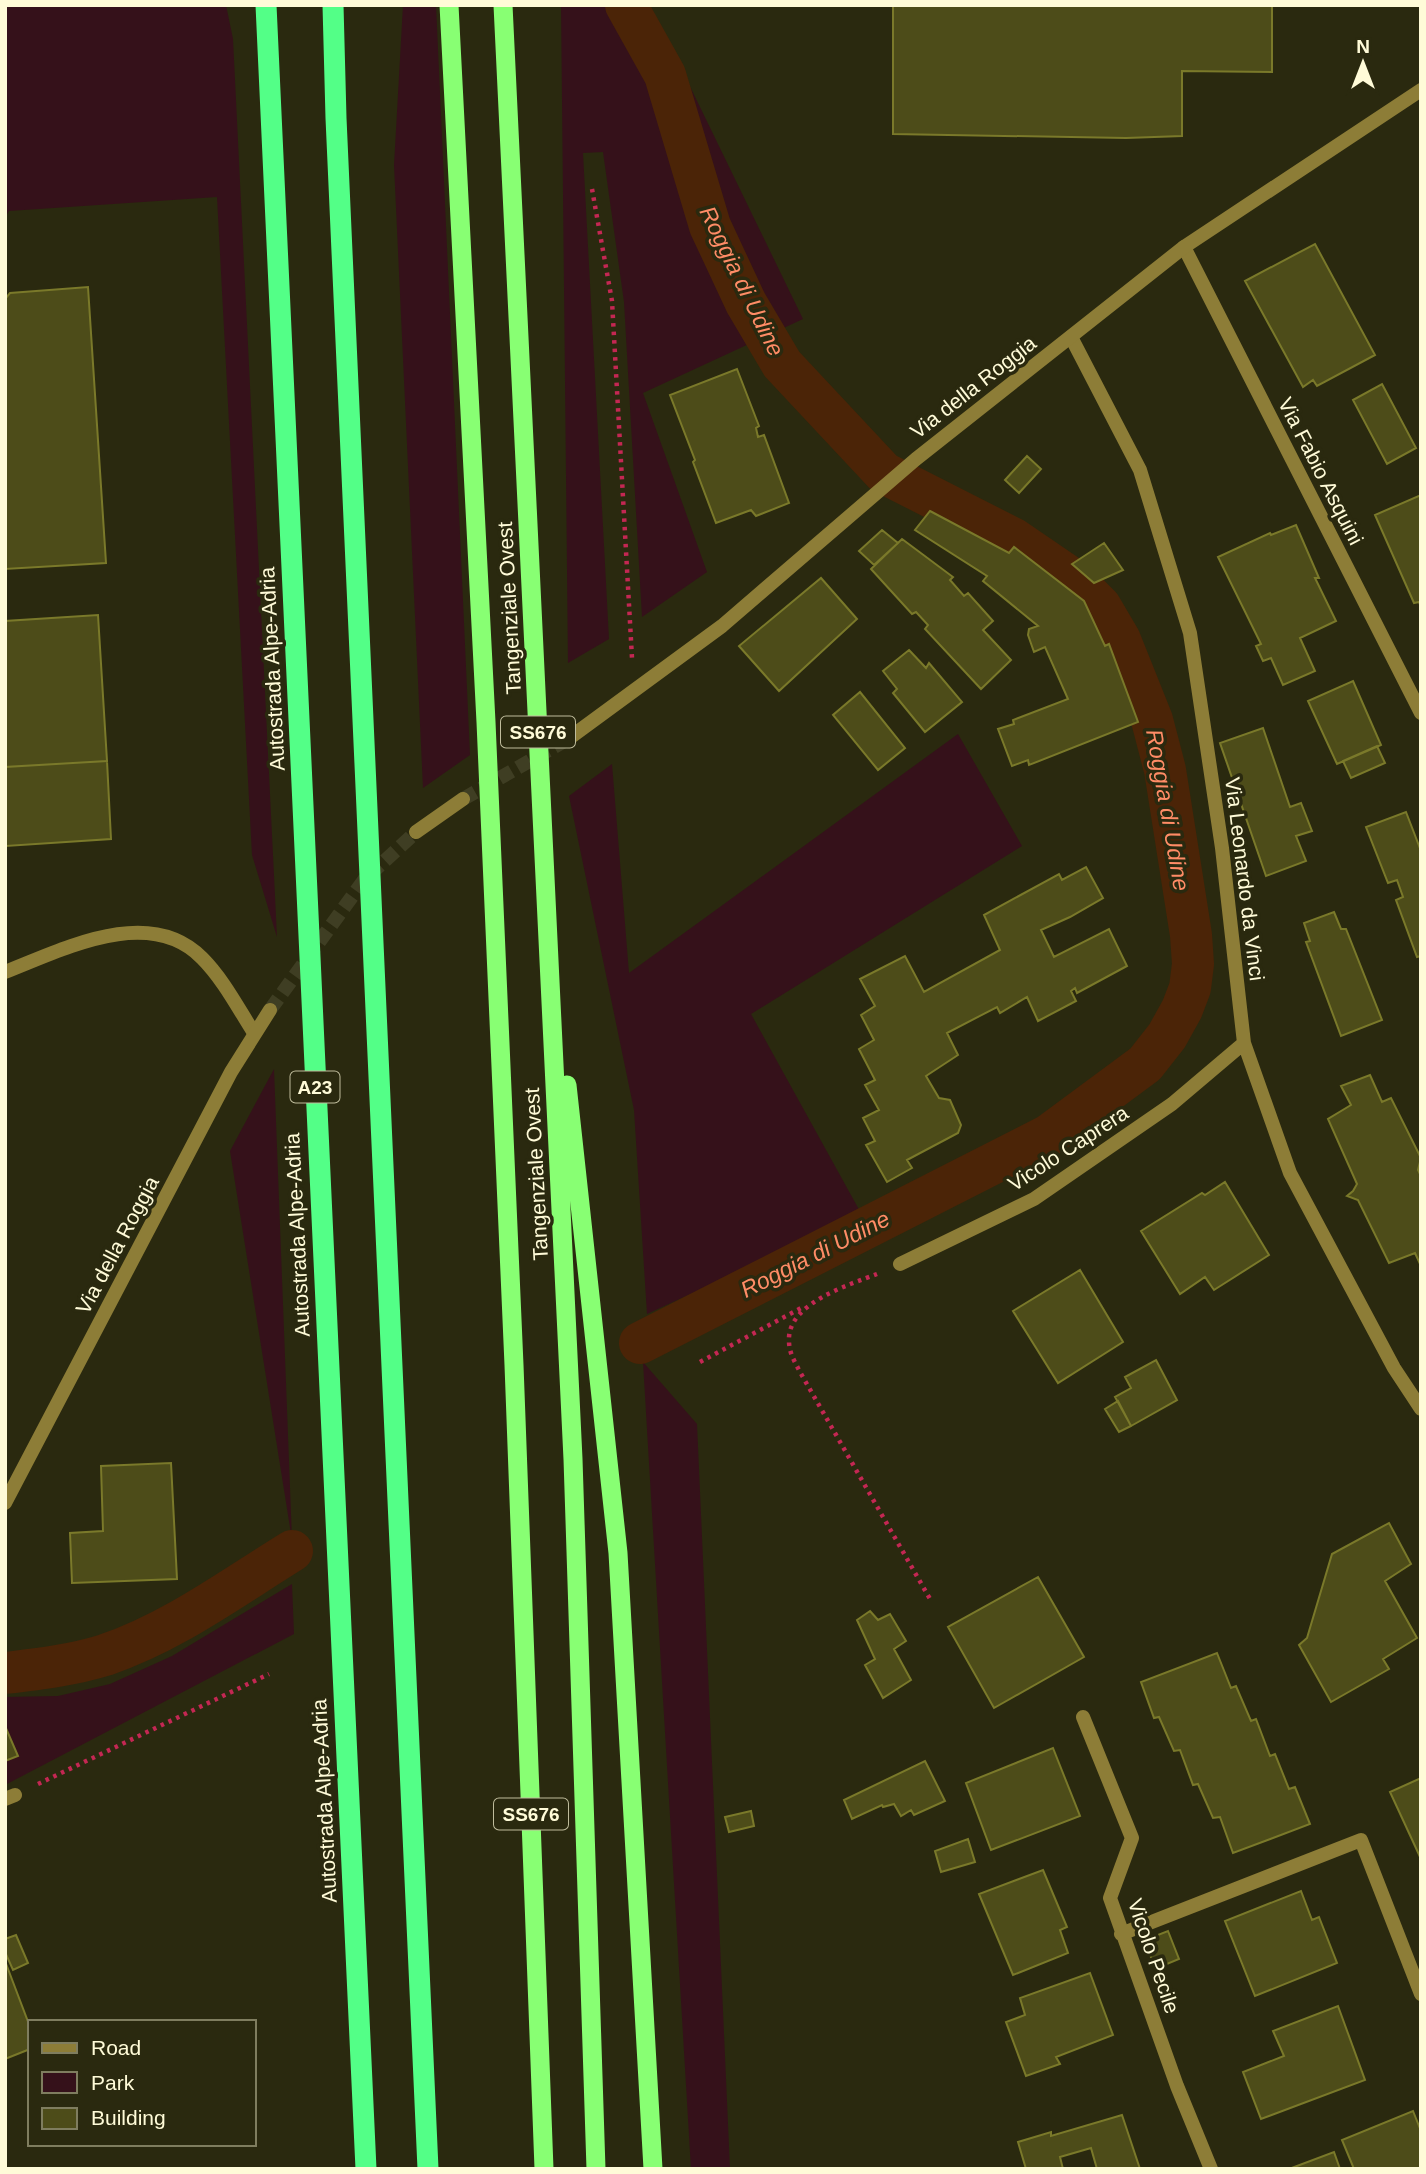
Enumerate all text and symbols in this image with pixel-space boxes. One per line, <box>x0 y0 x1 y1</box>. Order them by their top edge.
north arrow <box>1328 28 1398 98</box>
text: N <box>1356 36 1370 57</box>
water label: Roggia di Udine <box>694 202 790 360</box>
street label: Via della Roggia <box>906 331 1040 443</box>
street label: Via Fabio Asquini <box>1274 394 1368 548</box>
street label: Tangenziale Ovest <box>493 521 525 695</box>
street label: Autostrada Alpe-Adria <box>255 566 289 772</box>
road number: SS676 <box>501 716 575 748</box>
water label: Roggia di Udine <box>1141 727 1195 893</box>
street label: Via Leonardo da Vinci <box>1221 776 1269 982</box>
road number: A23 <box>290 1072 340 1102</box>
street label: Tangenziale Ovest <box>520 1087 552 1261</box>
street label: Vicolo Caprera <box>1004 1100 1133 1195</box>
street label: Autostrada Alpe-Adria <box>280 1132 314 1338</box>
street label: Via della Roggia <box>71 1172 163 1318</box>
water label: Roggia di Udine <box>736 1205 894 1303</box>
street label: Autostrada Alpe-Adria <box>307 1698 341 1904</box>
road number: SS676 <box>494 1798 568 1830</box>
street label: Vicolo Pecile <box>1124 1896 1184 2016</box>
legend <box>28 2020 256 2146</box>
text: Road <box>91 2036 141 2059</box>
text: Park <box>91 2071 135 2094</box>
text: Building <box>91 2106 166 2129</box>

